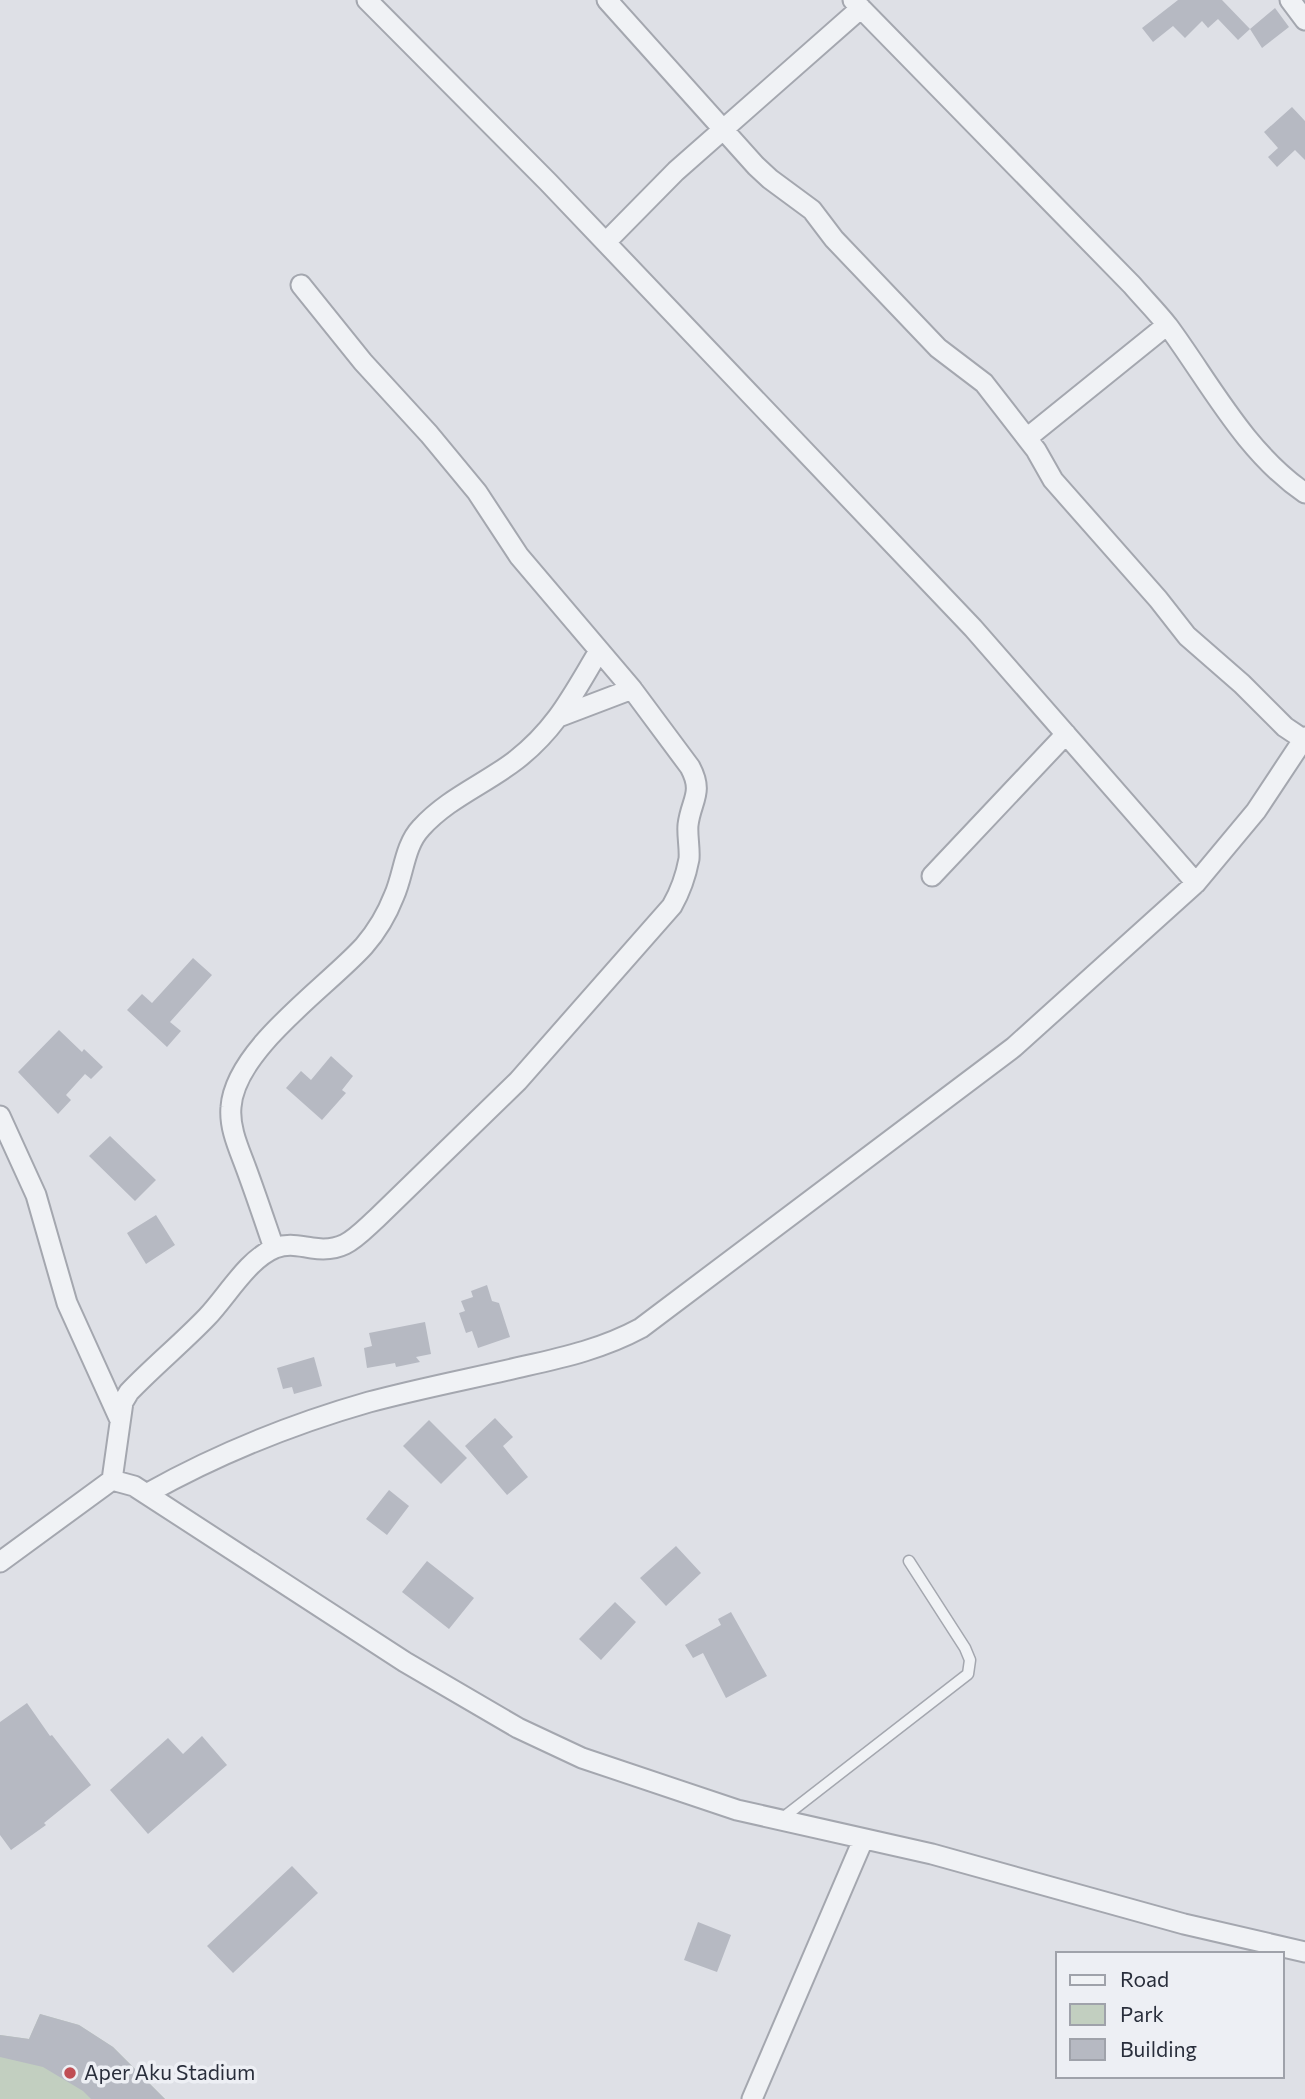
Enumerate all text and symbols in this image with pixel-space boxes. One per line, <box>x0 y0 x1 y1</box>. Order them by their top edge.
legend <box>1056 1952 1284 2078</box>
text: Road <box>1120 1966 1169 1991</box>
text: Park <box>1120 2001 1164 2026</box>
text: Building <box>1120 2036 1197 2061</box>
place label: Aper Aku Stadium <box>84 2059 255 2084</box>
marker: Aper Aku Stadium <box>62 2065 78 2081</box>

